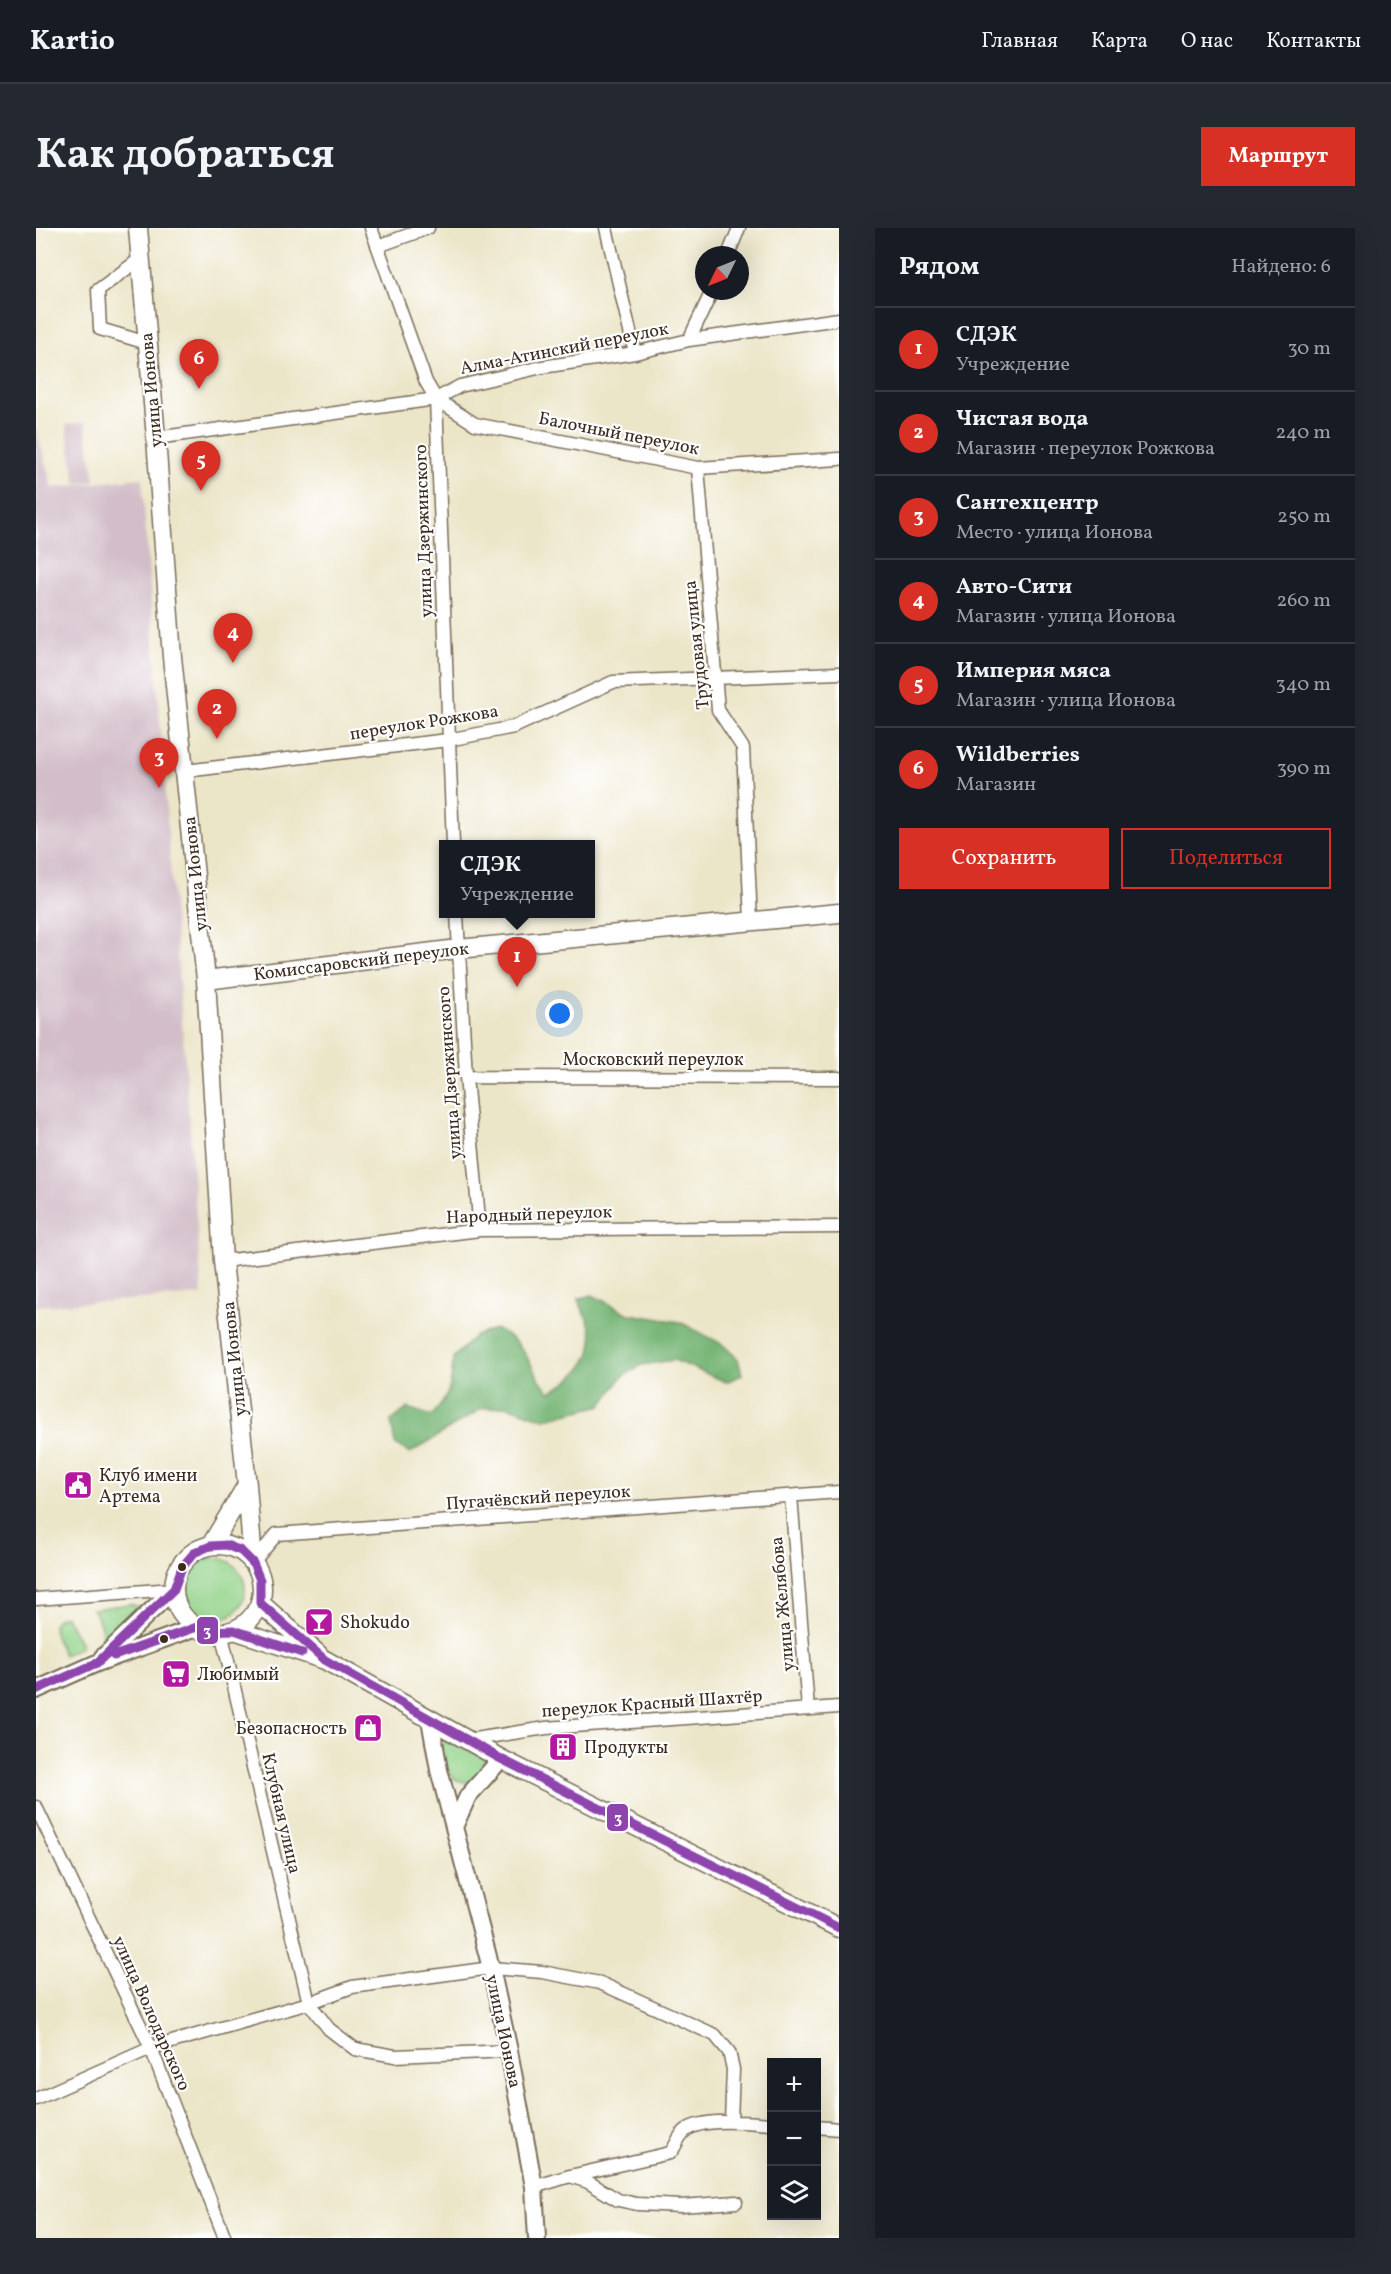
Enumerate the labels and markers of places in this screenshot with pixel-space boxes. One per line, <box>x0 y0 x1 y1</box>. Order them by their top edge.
pin: 6 <box>180 340 218 389</box>
pin: 5 <box>182 442 220 491</box>
pin: 4 <box>214 614 252 663</box>
pin: 2 <box>198 690 237 739</box>
pin: 3 <box>140 738 178 788</box>
pin: 1 <box>498 938 536 987</box>
place label: Клуб имени Артема <box>99 1464 197 1510</box>
public building icon: Клуб имени Артема <box>62 1469 94 1501</box>
unlabelled marker <box>176 1561 188 1573</box>
bar icon: Shokudo <box>303 1606 335 1638</box>
place label: Shokudo <box>340 1611 410 1636</box>
unlabelled marker <box>158 1633 170 1645</box>
supermarket icon: Любимый <box>160 1658 192 1690</box>
place label: Любимый <box>197 1663 279 1688</box>
shop icon: Безопасность <box>352 1712 384 1744</box>
place label: Безопасность <box>236 1717 347 1742</box>
building icon: Продукты <box>547 1731 579 1763</box>
place label: Продукты <box>584 1736 669 1761</box>

